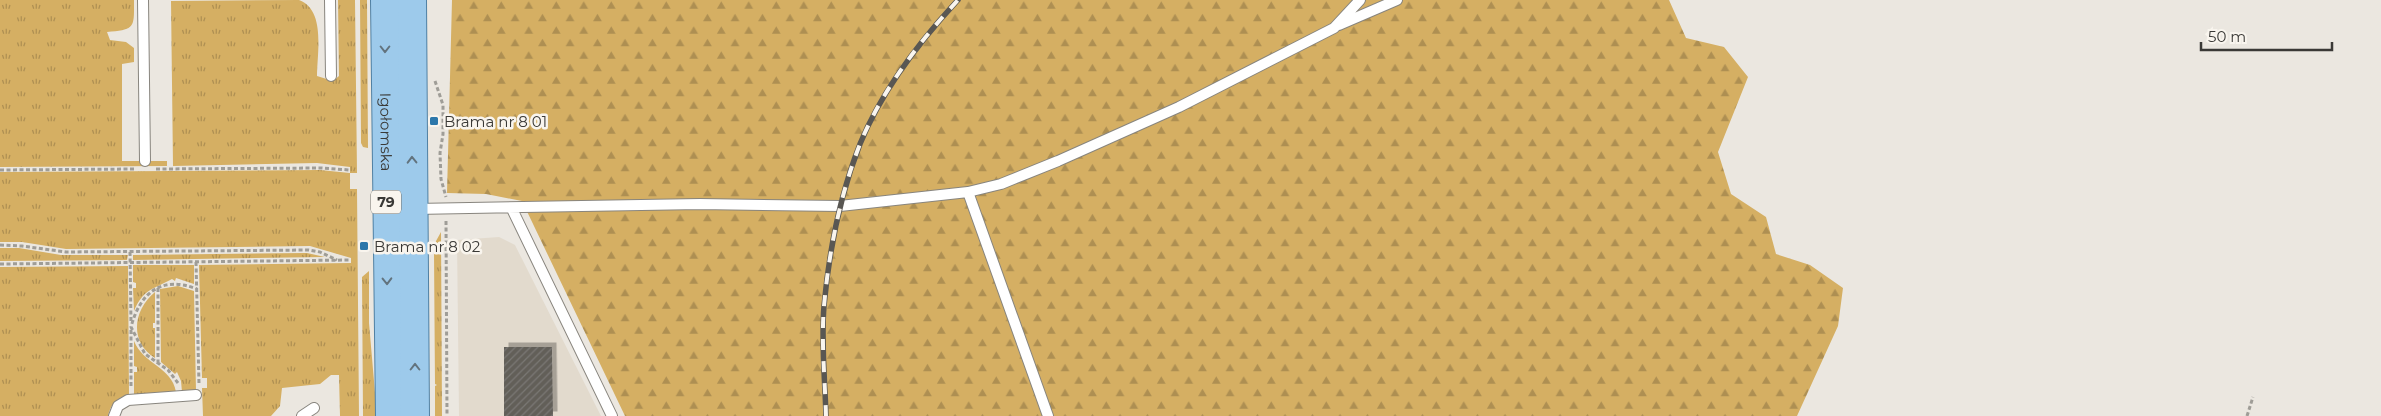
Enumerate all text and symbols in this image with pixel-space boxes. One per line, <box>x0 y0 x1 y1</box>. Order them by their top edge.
scale bar <box>2201 20 2332 52</box>
text: 50 m <box>2208 27 2246 46</box>
one-way arrow <box>380 45 390 53</box>
street label: Igołomska <box>377 93 397 171</box>
place label: Brama nr 8 01 <box>444 112 547 131</box>
marker: Brama nr 8 01 <box>428 115 440 127</box>
one-way arrow <box>407 156 418 164</box>
road number: 79 <box>371 190 401 213</box>
place label: Brama nr 8 02 <box>374 237 480 256</box>
marker: Brama nr 8 02 <box>358 240 370 252</box>
one-way arrow <box>382 277 393 285</box>
one-way arrow <box>409 363 420 371</box>

